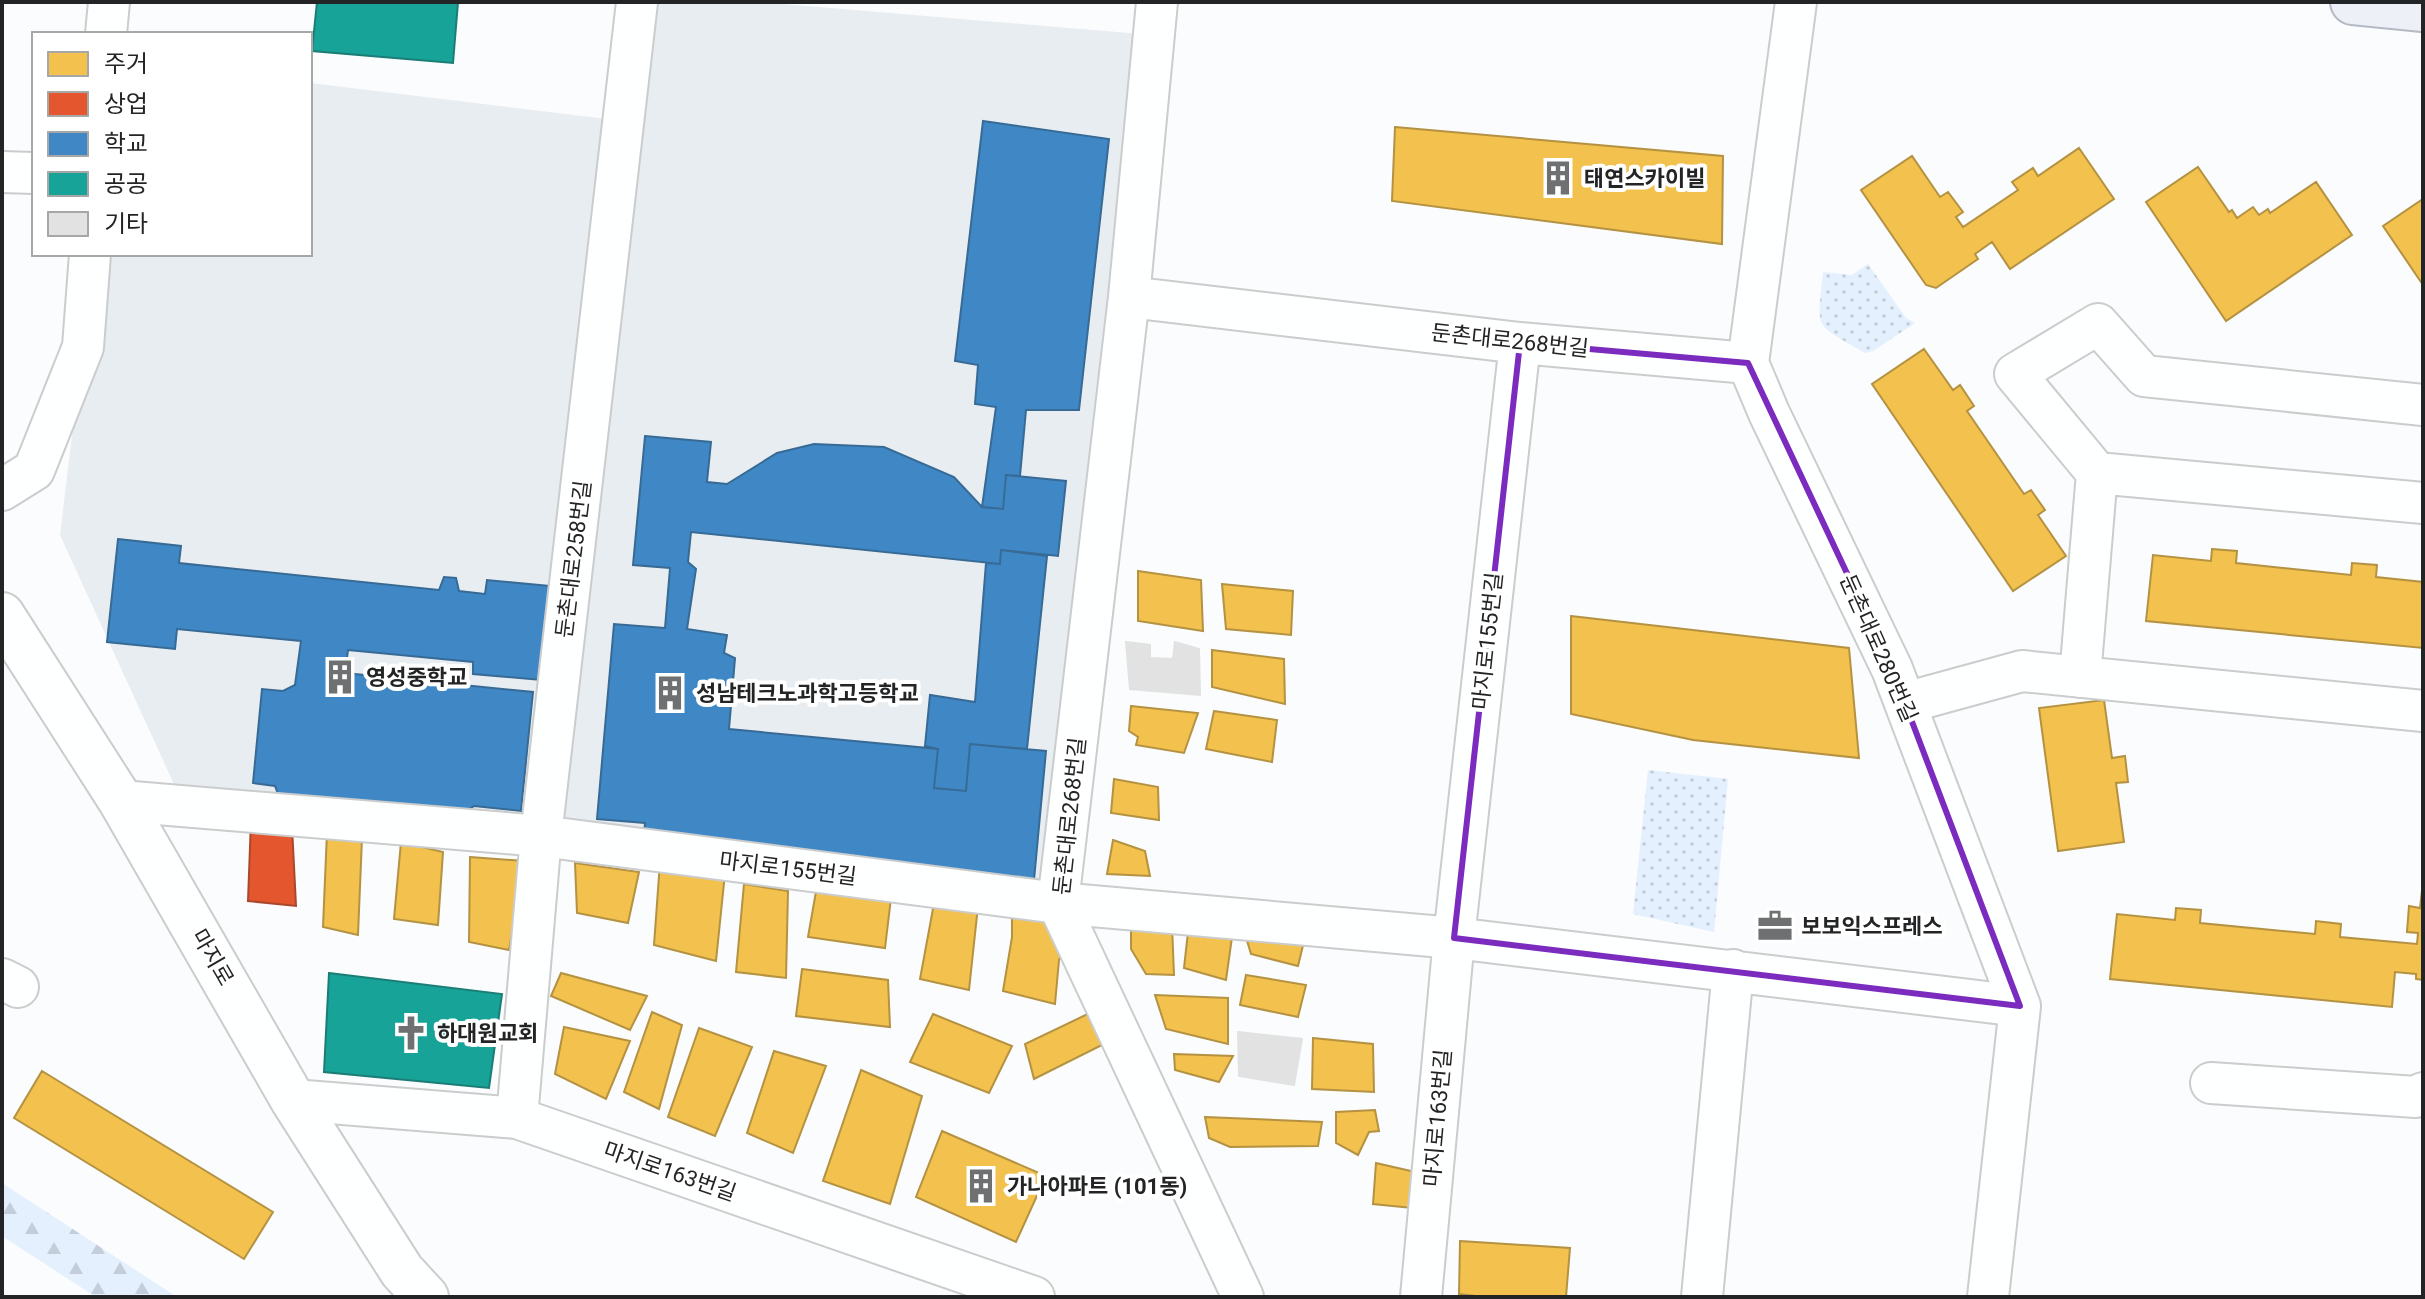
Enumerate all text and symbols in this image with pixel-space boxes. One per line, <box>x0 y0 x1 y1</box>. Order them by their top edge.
legend <box>32 32 312 256</box>
text: 주거 <box>104 50 148 78</box>
text: 상업 <box>104 90 148 118</box>
text: 학교 <box>104 130 148 158</box>
building icon: 태연스카이빌 <box>1539 159 1577 197</box>
place label: 태연스카이빌 <box>1584 166 1705 191</box>
text: 공공 <box>104 170 148 198</box>
text: 기타 <box>104 210 148 238</box>
street label: 둔촌대로268번길 <box>1430 320 1590 361</box>
street label: 둔촌대로258번길 <box>551 479 596 639</box>
street label: 마지로155번길 <box>1468 571 1507 711</box>
street label: 둔촌대로280번길 <box>1835 571 1922 726</box>
building icon: 영성중학교 <box>321 658 359 696</box>
place label: 영성중학교 <box>366 665 467 690</box>
building icon: 성남테크노과학고등학교 <box>651 674 689 712</box>
place label: 성남테크노과학고등학교 <box>696 681 919 706</box>
street label: 둔촌대로268번길 <box>1049 736 1090 896</box>
street label: 마지로155번길 <box>718 848 858 889</box>
office icon: 보보익스프레스 <box>1756 907 1794 945</box>
place label: 보보익스프레스 <box>1801 914 1943 939</box>
street label: 마지로 <box>187 925 239 990</box>
church icon: 하대원교회 <box>392 1014 430 1052</box>
place label: 하대원교회 <box>437 1021 538 1046</box>
street label: 마지로163번길 <box>1419 1048 1456 1188</box>
street label: 마지로163번길 <box>600 1137 739 1206</box>
building icon: 가나아파트 (101동) <box>962 1167 1000 1205</box>
place label: 가나아파트 (101동) <box>1007 1174 1187 1199</box>

